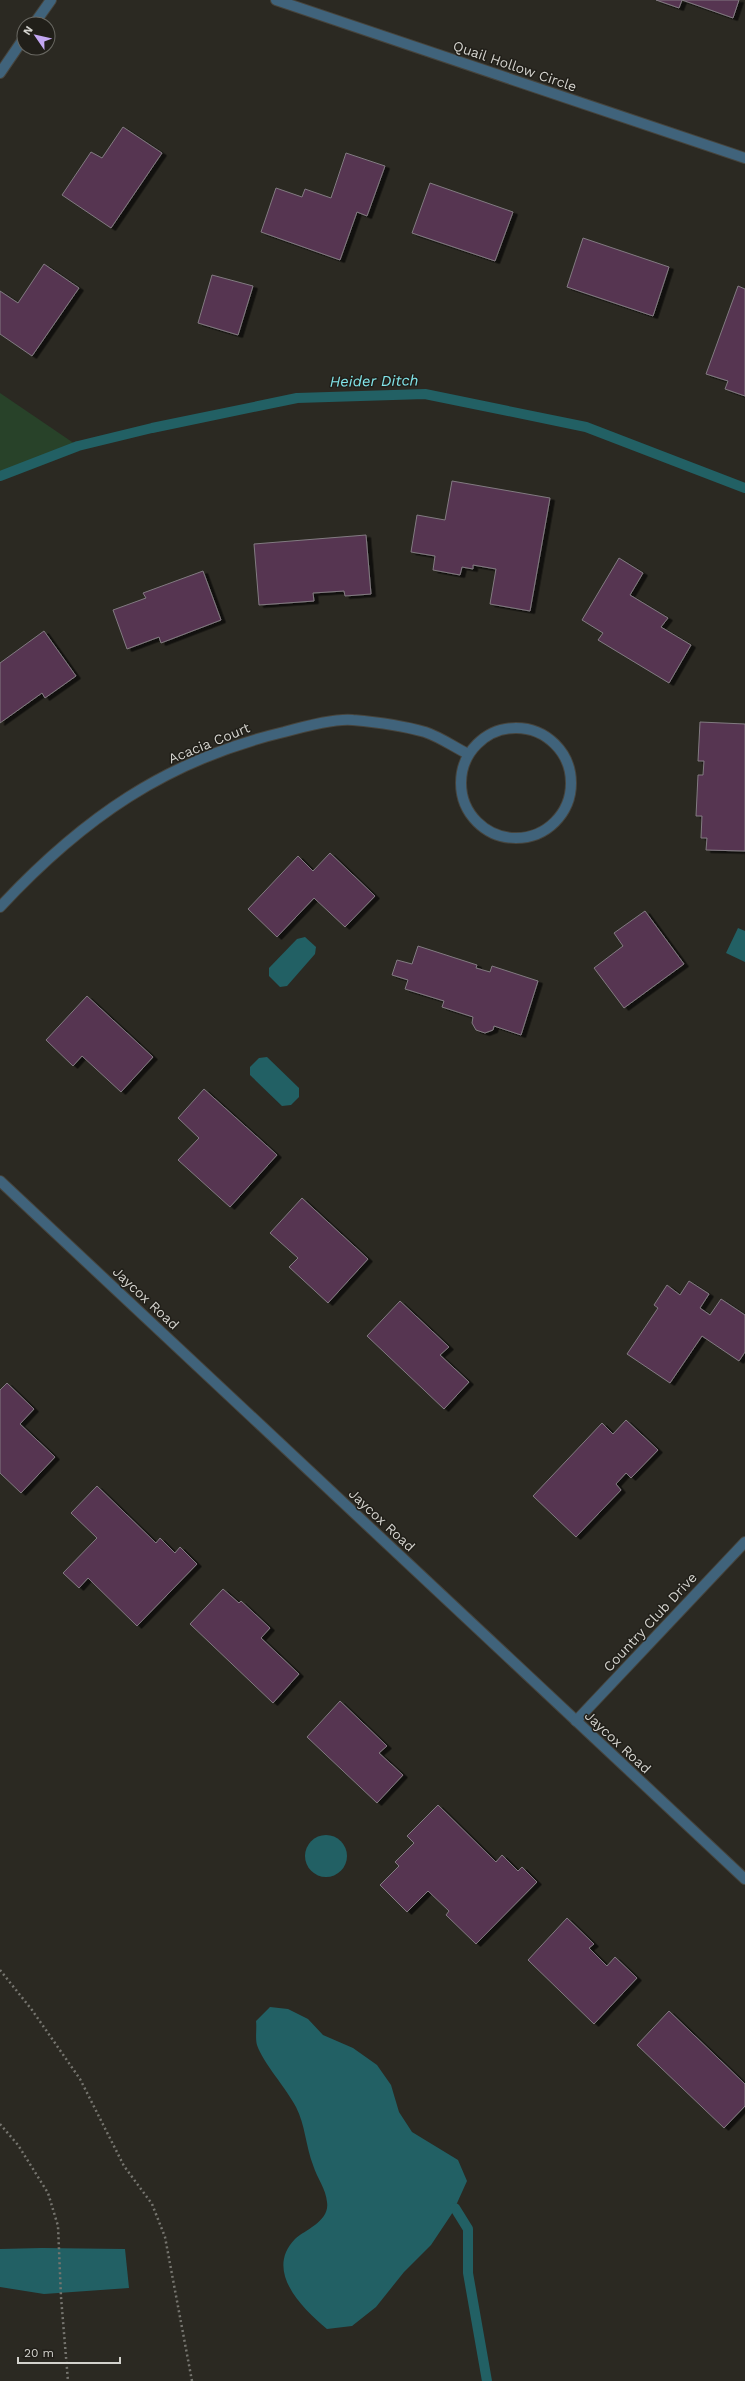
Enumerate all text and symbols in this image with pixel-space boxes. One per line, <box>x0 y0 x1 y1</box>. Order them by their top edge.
north arrow <box>16 16 56 56</box>
text: N <box>20 24 36 38</box>
street label: Quail Hollow Circle <box>451 37 579 95</box>
water label: Heider Ditch <box>329 371 419 391</box>
street label: Acacia Court <box>166 719 252 767</box>
street label: Jaycox Road <box>110 1263 182 1333</box>
street label: Jaycox Road <box>346 1485 418 1555</box>
street label: Country Club Drive <box>600 1569 700 1675</box>
street label: Jaycox Road <box>582 1707 654 1777</box>
scale bar <box>18 2339 120 2365</box>
text: 20 m <box>24 2346 54 2360</box>

